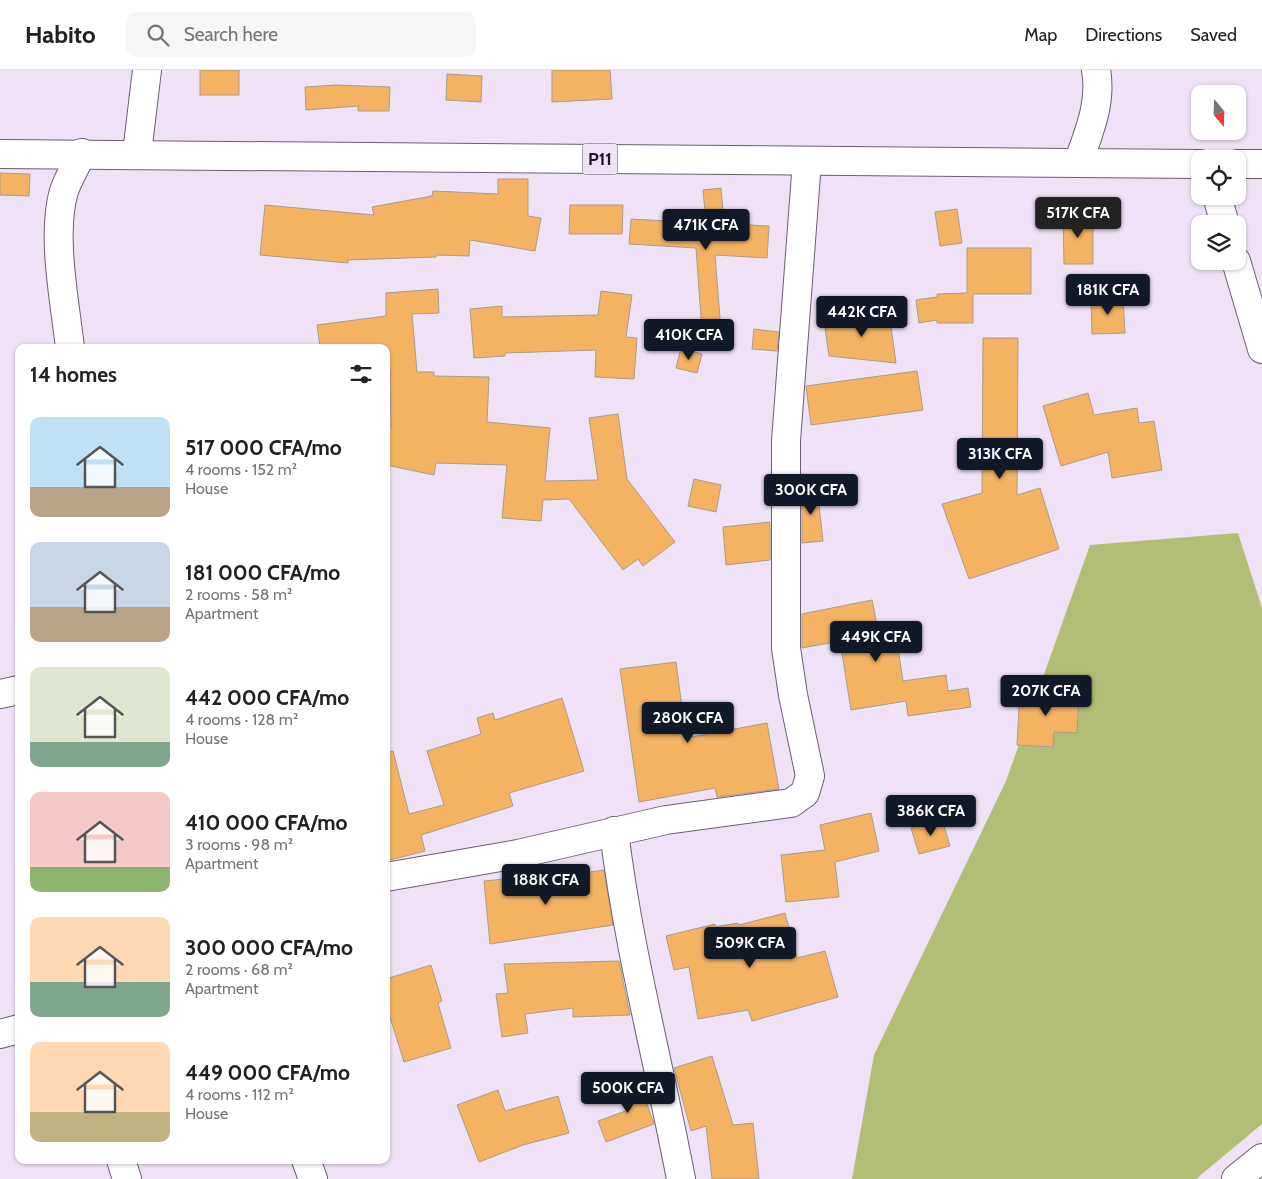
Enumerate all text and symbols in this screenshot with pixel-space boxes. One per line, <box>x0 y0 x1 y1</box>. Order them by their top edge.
search box <box>126 12 476 57</box>
text: Habito <box>25 20 96 49</box>
icon: search <box>144 21 172 49</box>
text: Search here <box>184 23 278 46</box>
text: Map <box>1024 24 1057 46</box>
text: Directions <box>1085 24 1162 46</box>
text: Saved <box>1190 24 1237 46</box>
north arrow <box>1191 85 1246 140</box>
map controls <box>1191 85 1246 270</box>
road number: P11 <box>582 144 618 175</box>
button: locate <box>1191 150 1246 205</box>
pin: 517K CFA <box>1026 196 1130 239</box>
text: 517K CFA <box>1046 203 1110 222</box>
pin: 471K CFA <box>654 208 758 251</box>
text: 471K CFA <box>674 215 738 234</box>
button: layers <box>1191 215 1246 270</box>
pin: 181K CFA <box>1056 274 1160 316</box>
text: 181K CFA <box>1077 280 1139 299</box>
pin: 442K CFA <box>810 296 914 338</box>
text: 442K CFA <box>827 302 897 321</box>
pin: 410K CFA <box>637 318 741 361</box>
text: 410K CFA <box>655 325 723 344</box>
icon: filters <box>347 360 375 388</box>
text: 14 homes <box>30 362 117 387</box>
text: 517 000 CFA/mo <box>185 435 342 460</box>
icon: home <box>70 437 130 497</box>
pin: 313K CFA <box>948 438 1052 480</box>
text: 313K CFA <box>968 444 1032 463</box>
text: 4 rooms · 152 m² <box>185 460 297 479</box>
pin: 300K CFA <box>759 474 863 516</box>
text: House <box>185 479 228 498</box>
text: 300K CFA <box>775 480 847 499</box>
text: 181 000 CFA/mo <box>185 560 340 585</box>
icon: home <box>70 562 130 622</box>
text: 2 rooms · 58 m² <box>185 585 292 604</box>
text: Apartment <box>185 604 258 623</box>
pin: 449K CFA <box>824 620 928 663</box>
text: 449K CFA <box>841 627 911 646</box>
pin: 207K CFA <box>994 674 1098 717</box>
text: 207K CFA <box>1012 681 1080 700</box>
text: 442 000 CFA/mo <box>185 685 349 710</box>
icon: home <box>70 687 130 747</box>
pin: 280K CFA <box>636 702 740 744</box>
text: 280K CFA <box>653 708 723 727</box>
text: 4 rooms · 128 m² <box>185 710 298 729</box>
text: House <box>185 729 228 748</box>
pin: 386K CFA <box>879 794 983 837</box>
text: 386K CFA <box>897 801 965 820</box>
text: 410 000 CFA/mo <box>185 810 347 835</box>
icon: home <box>70 812 130 872</box>
text: 3 rooms · 98 m² <box>185 835 293 854</box>
text: Apartment <box>185 854 258 873</box>
pin: 188K CFA <box>494 864 598 906</box>
text: 188K CFA <box>513 870 579 889</box>
pin: 509K CFA <box>698 926 802 969</box>
text: 509K CFA <box>715 933 785 952</box>
text: 300 000 CFA/mo <box>185 935 353 960</box>
icon: home <box>70 937 130 997</box>
text: 2 rooms · 68 m² <box>185 960 293 979</box>
text: Apartment <box>185 979 258 998</box>
text: 449 000 CFA/mo <box>185 1060 350 1085</box>
icon: home <box>70 1062 130 1122</box>
pin: 500K CFA <box>576 1072 680 1114</box>
text: 500K CFA <box>592 1078 664 1097</box>
text: 4 rooms · 112 m² <box>185 1085 294 1104</box>
text: House <box>185 1104 228 1123</box>

